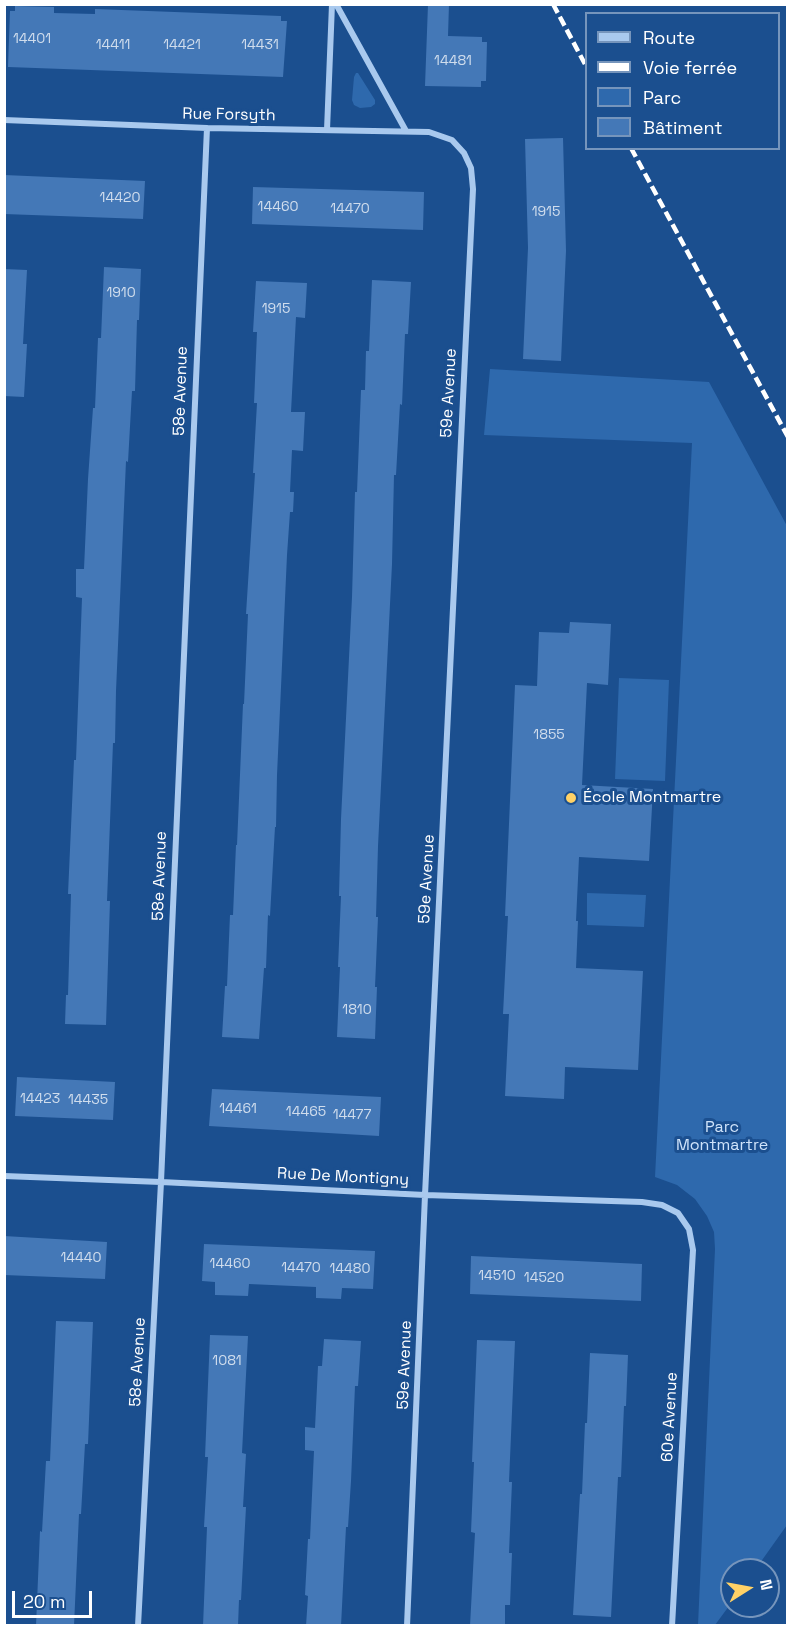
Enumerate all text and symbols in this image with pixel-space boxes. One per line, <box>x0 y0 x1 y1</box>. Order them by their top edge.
legend <box>585 12 780 150</box>
text: Route <box>643 26 695 49</box>
house number: 14401 <box>13 31 51 47</box>
house number: 14411 <box>96 37 130 53</box>
house number: 14421 <box>163 37 201 53</box>
house number: 14431 <box>241 37 279 53</box>
house number: 14481 <box>434 53 472 69</box>
text: Voie ferrée <box>643 56 737 79</box>
text: Parc <box>643 86 681 109</box>
street label: Rue Forsyth <box>182 105 276 125</box>
text: Bâtiment <box>643 116 723 139</box>
house number: 14420 <box>100 190 140 206</box>
house number: 14460 <box>258 199 298 215</box>
house number: 14470 <box>330 201 370 217</box>
house number: 1915 <box>532 204 560 220</box>
house number: 1910 <box>106 285 136 301</box>
house number: 1915 <box>262 301 290 317</box>
street label: 58e Avenue <box>170 346 192 436</box>
street label: 59e Avenue <box>437 348 461 438</box>
house number: 1855 <box>533 727 565 743</box>
place label: École Montmartre <box>583 788 721 808</box>
marker: École Montmartre <box>564 791 578 805</box>
street label: 58e Avenue <box>149 831 171 921</box>
street label: 59e Avenue <box>415 834 439 924</box>
house number: 1810 <box>342 1002 372 1018</box>
house number: 14423 <box>20 1091 60 1107</box>
house number: 14435 <box>68 1092 108 1108</box>
house number: 14461 <box>219 1101 257 1117</box>
house number: 14465 <box>286 1104 326 1120</box>
house number: 14477 <box>333 1107 371 1123</box>
park label: Parc Montmartre <box>676 1118 768 1156</box>
street label: Rue De Montigny <box>277 1164 409 1190</box>
house number: 14440 <box>60 1250 102 1266</box>
house number: 14460 <box>210 1256 250 1272</box>
house number: 14470 <box>281 1260 321 1276</box>
house number: 14480 <box>329 1261 371 1277</box>
house number: 14510 <box>478 1268 516 1284</box>
house number: 14520 <box>524 1270 564 1286</box>
street label: 58e Avenue <box>126 1317 150 1407</box>
street label: 59e Avenue <box>394 1320 416 1410</box>
house number: 1081 <box>212 1353 242 1369</box>
street label: 60e Avenue <box>658 1371 682 1463</box>
north arrow <box>720 1558 780 1618</box>
text: N <box>755 1578 778 1592</box>
scale bar <box>15 1579 94 1617</box>
text: 20 m <box>23 1590 66 1613</box>

